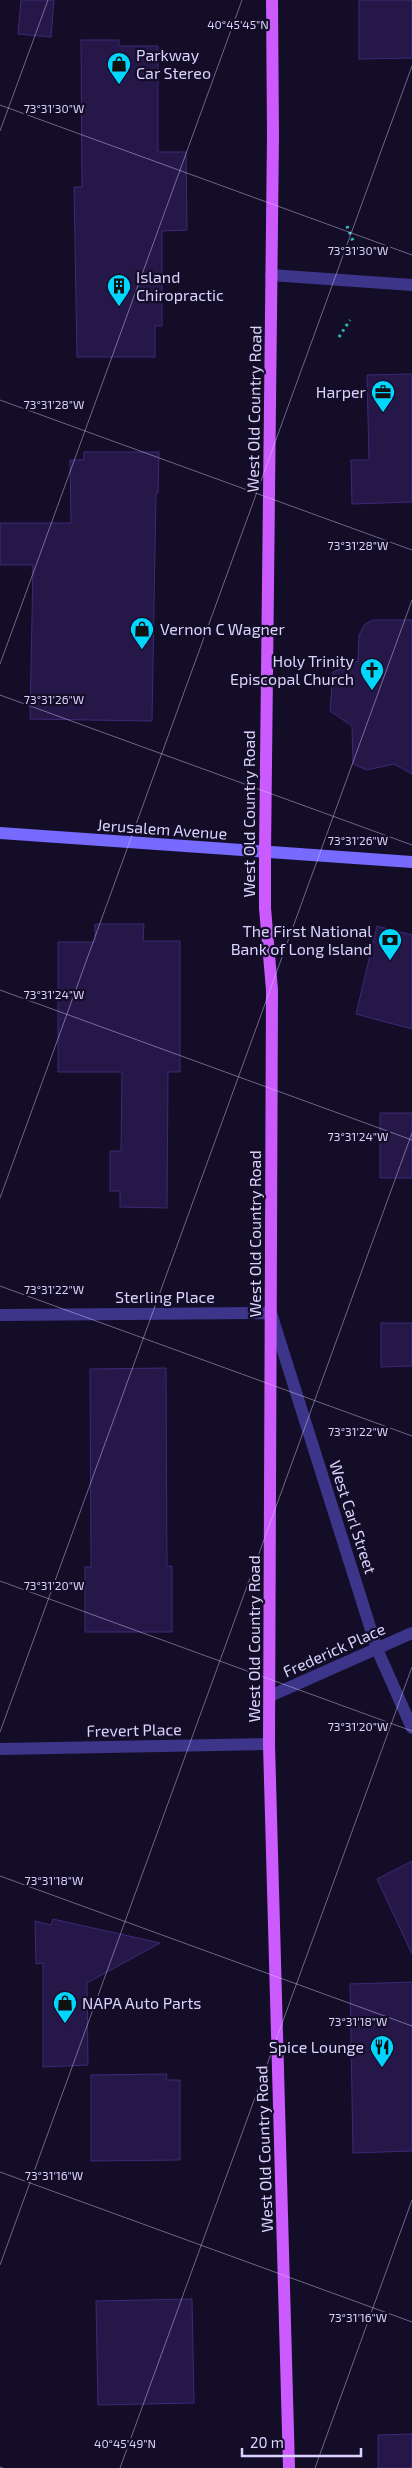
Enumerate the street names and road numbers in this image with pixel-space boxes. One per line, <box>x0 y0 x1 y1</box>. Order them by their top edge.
street label: West Old Country Road <box>243 325 264 493</box>
street label: West Old Country Road <box>239 730 258 898</box>
street label: Jerusalem Avenue <box>96 814 228 843</box>
street label: West Old Country Road <box>245 1150 264 1318</box>
street label: Sterling Place <box>115 1287 215 1306</box>
street label: West Carl Street <box>326 1458 381 1576</box>
street label: West Old Country Road <box>244 1555 263 1723</box>
street label: Frederick Place <box>280 1619 388 1681</box>
street label: Frevert Place <box>86 1719 182 1740</box>
street label: West Old Country Road <box>251 2065 276 2233</box>

